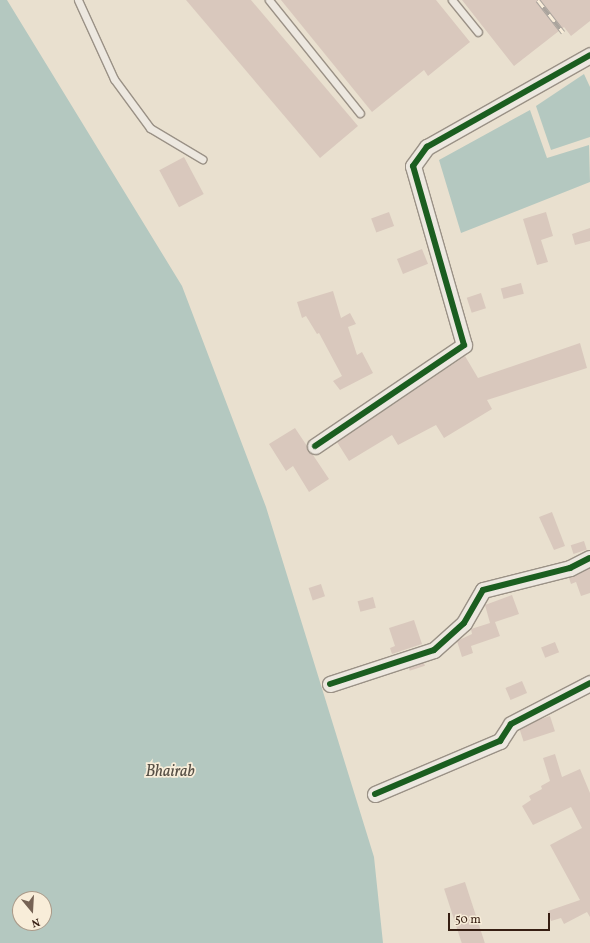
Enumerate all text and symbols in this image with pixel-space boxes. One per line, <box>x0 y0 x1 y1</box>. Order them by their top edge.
water label: Bhairab <box>145 762 195 782</box>
north arrow <box>12 891 52 931</box>
scale bar <box>450 905 552 931</box>
text: 50 m <box>455 912 481 928</box>
text: N <box>29 914 42 930</box>

